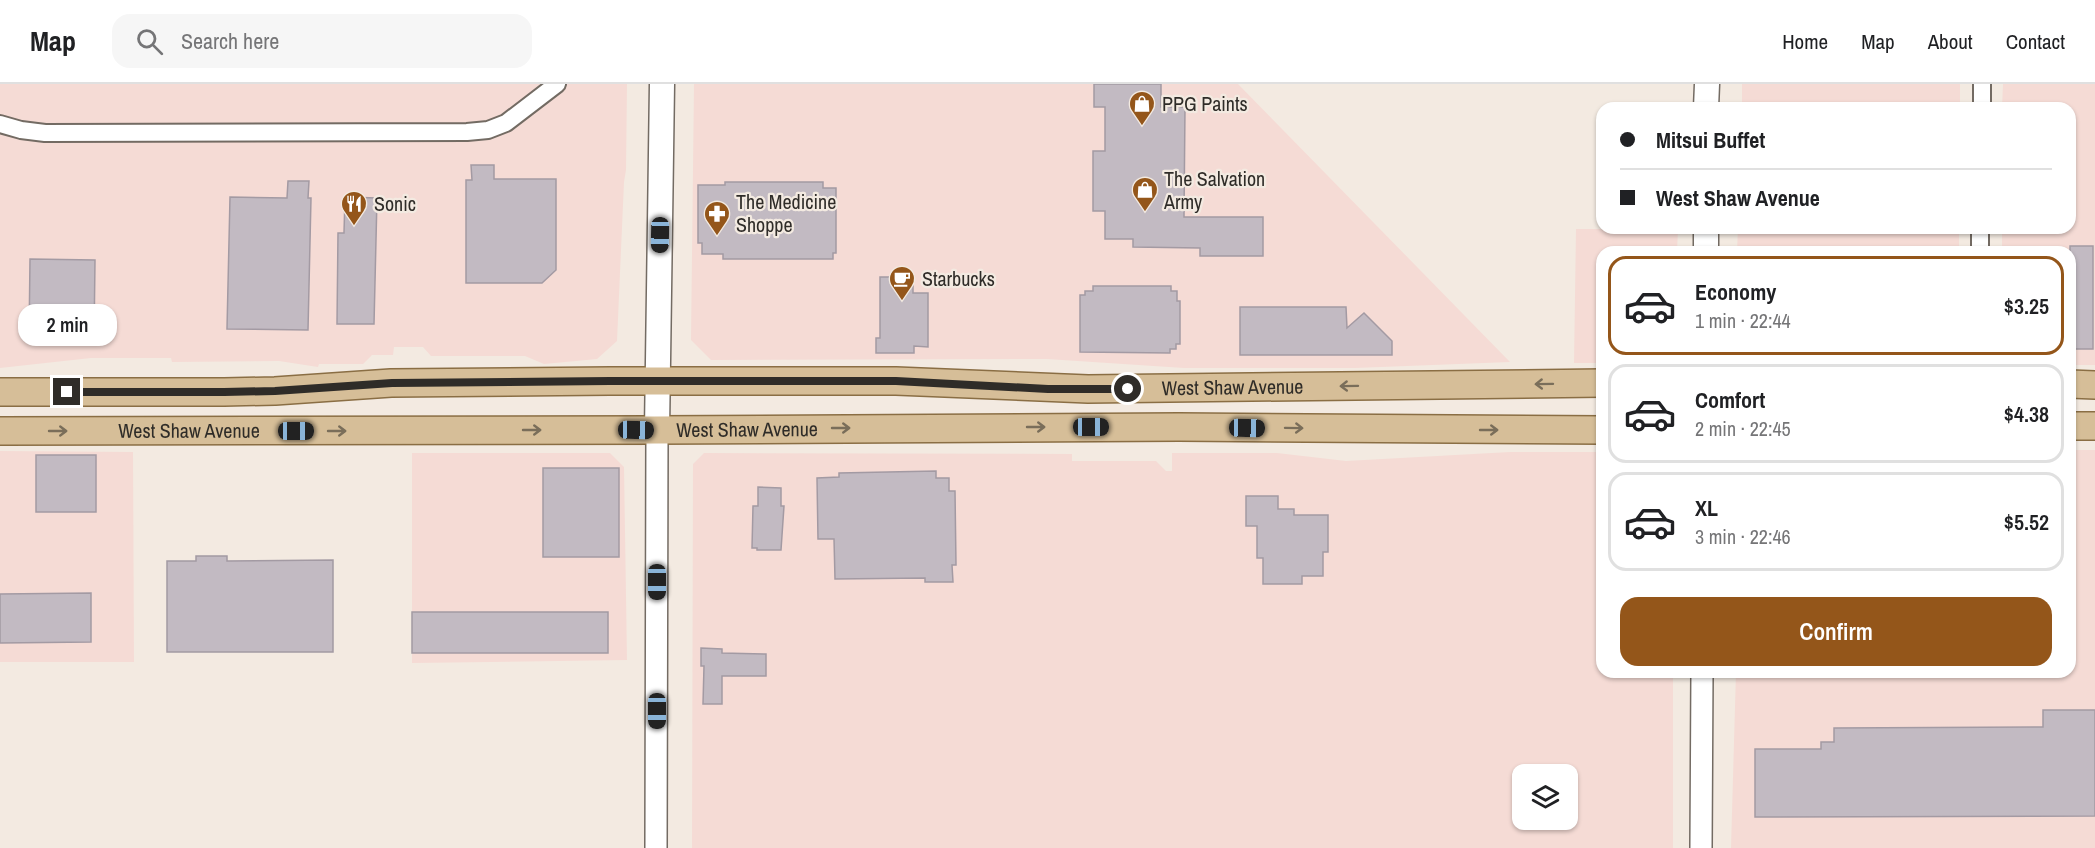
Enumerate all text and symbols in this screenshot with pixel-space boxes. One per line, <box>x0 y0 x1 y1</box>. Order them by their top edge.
search box <box>112 14 532 68</box>
text: Map <box>30 22 76 60</box>
icon: search <box>133 25 166 58</box>
text: Search here <box>181 26 279 56</box>
text: Home <box>1782 27 1828 56</box>
text: Map <box>1861 27 1895 56</box>
text: About <box>1928 27 1973 56</box>
text: Contact <box>2006 27 2065 56</box>
shop icon: PPG Paints <box>1127 89 1157 127</box>
place label: PPG Paints <box>1162 90 1248 117</box>
text: Mitsui Buffet <box>1656 125 1765 155</box>
place label: The Salvation Army <box>1163 165 1265 215</box>
shop icon: The Salvation Army <box>1130 175 1160 213</box>
text: West Shaw Avenue <box>1656 183 1820 213</box>
place label: The Medicine Shoppe <box>736 188 836 238</box>
restaurant icon: Sonic <box>339 189 369 227</box>
place label: Sonic <box>374 190 416 217</box>
pharmacy icon: The Medicine Shoppe <box>702 199 732 237</box>
car <box>651 217 669 253</box>
cafe icon: Starbucks <box>887 264 917 302</box>
place label: Starbucks <box>922 265 995 292</box>
text: Economy <box>1695 277 1776 307</box>
icon: car <box>1623 279 1677 333</box>
text: $3.25 <box>2004 291 2049 321</box>
callout: 2 min <box>17 305 116 347</box>
text: 1 min · 22:44 <box>1695 307 1791 334</box>
text: 2 min <box>46 311 89 338</box>
street label: West Shaw Avenue <box>1161 372 1304 401</box>
route start <box>1114 375 1141 402</box>
route end <box>53 378 80 405</box>
one-way arrow <box>1534 378 1554 390</box>
one-way arrow <box>1339 380 1359 392</box>
text: Comfort <box>1695 385 1765 415</box>
icon: car <box>1623 387 1677 441</box>
text: $4.38 <box>2004 399 2049 429</box>
street label: West Shaw Avenue <box>676 415 818 443</box>
text: 2 min · 22:45 <box>1695 415 1791 442</box>
street label: West Shaw Avenue <box>118 417 260 444</box>
car <box>1073 418 1109 436</box>
car <box>1229 419 1265 437</box>
car <box>618 421 654 439</box>
car <box>278 422 314 440</box>
one-way arrow <box>831 422 851 434</box>
one-way arrow <box>1026 422 1046 433</box>
one-way arrow <box>1284 423 1304 434</box>
one-way arrow <box>522 424 542 436</box>
one-way arrow <box>1479 424 1499 436</box>
one-way arrow <box>48 425 68 437</box>
one-way arrow <box>327 425 347 437</box>
text: XL <box>1695 493 1718 523</box>
icon: car <box>1623 495 1677 549</box>
text: $5.52 <box>2004 507 2049 537</box>
text: 3 min · 22:46 <box>1695 523 1791 550</box>
car <box>648 564 666 600</box>
button: Confirm <box>1620 597 2052 666</box>
car <box>648 693 666 729</box>
map controls <box>1512 764 1578 830</box>
button: layers <box>1512 764 1578 830</box>

